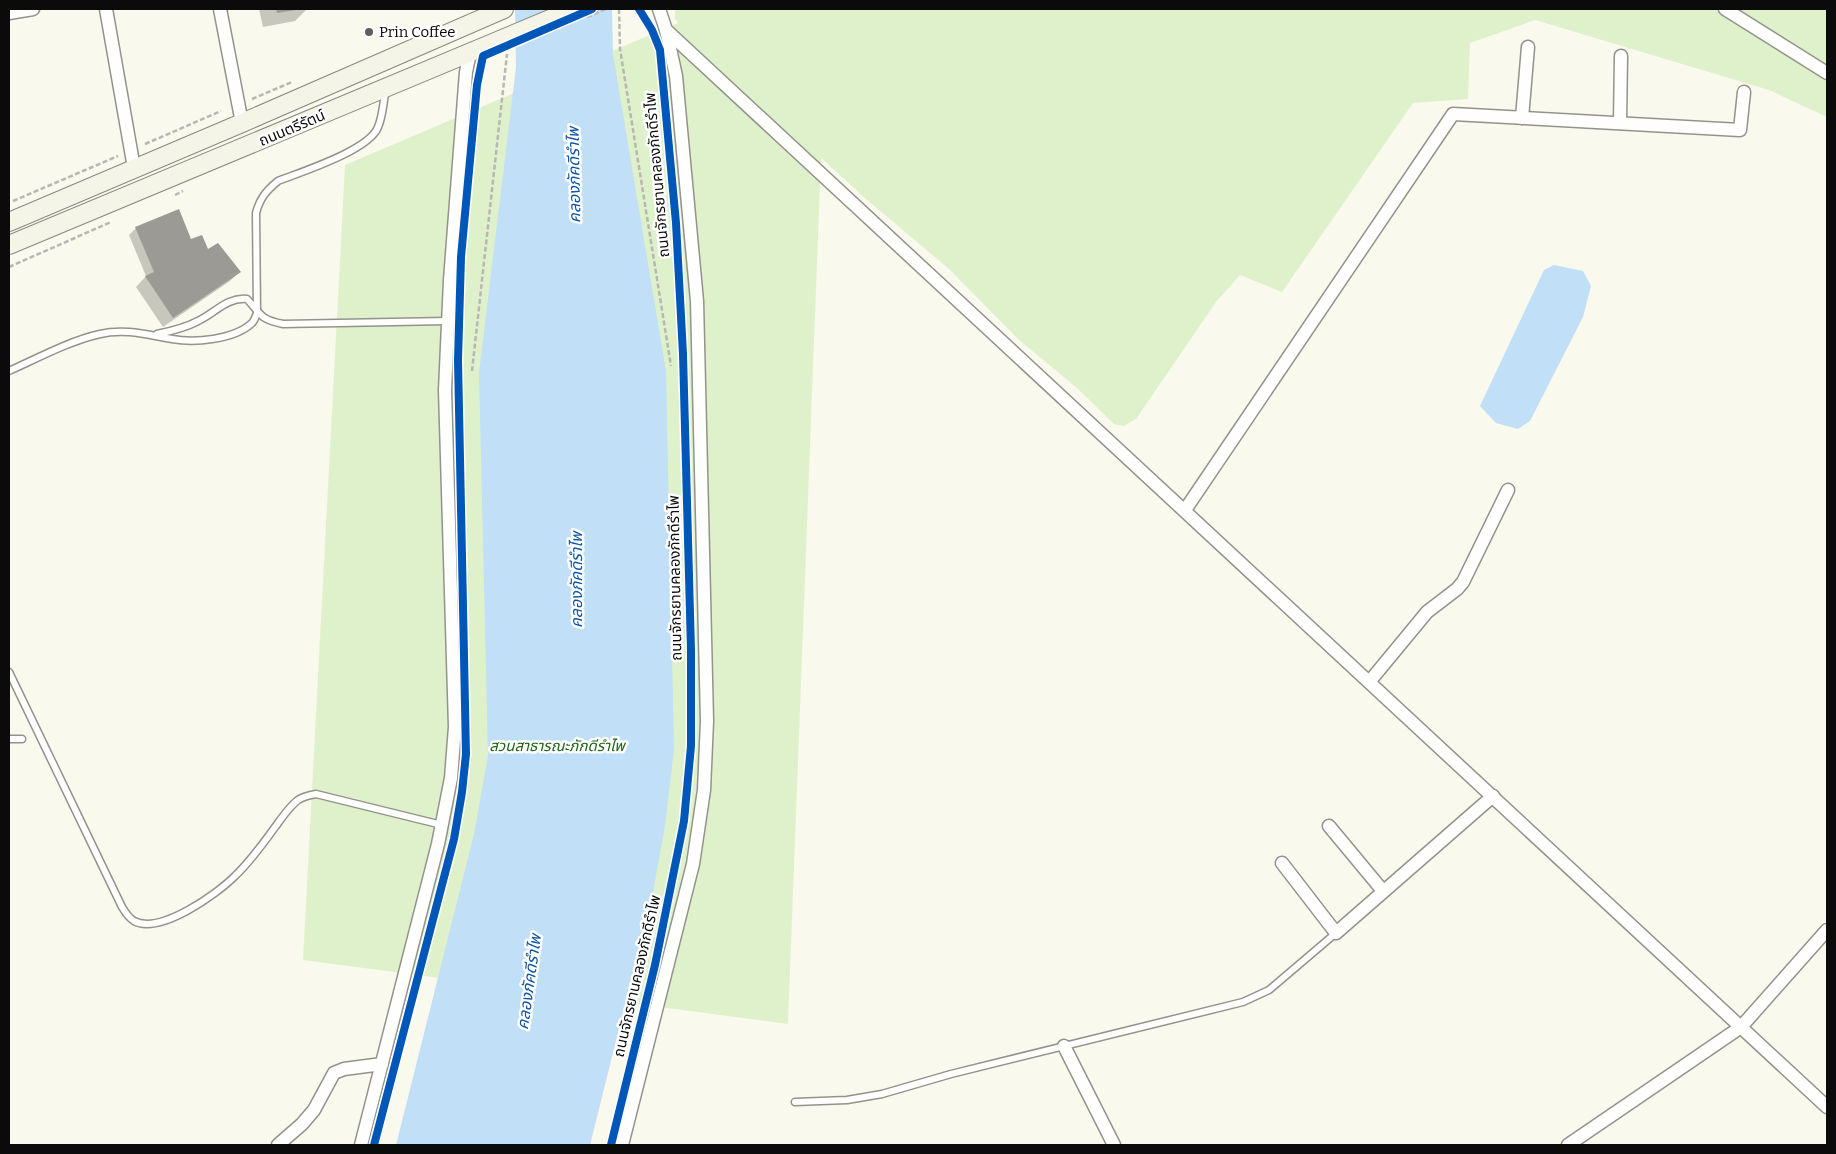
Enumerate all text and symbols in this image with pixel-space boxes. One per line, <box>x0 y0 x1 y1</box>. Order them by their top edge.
place label: Prin Coffee <box>379 23 456 41</box>
marker: Prin Coffee <box>363 26 375 38</box>
street label: ถนนจักรยานคลองภักดีรำไพ <box>641 92 673 258</box>
street label: ถนนตรีรัตน์ <box>256 106 328 150</box>
water label: คลองภัคดีรำไพ <box>564 125 584 223</box>
street label: ถนนจักรยานคลองภักดีรำไพ <box>665 495 685 661</box>
water label: คลองภัคดีรำไพ <box>567 530 586 628</box>
park label: สวนสาธารณะภักดีรำไพ <box>489 737 626 755</box>
street label: ถนนจักรยานคลองภักดีรำไพ <box>610 893 664 1059</box>
water label: คลองภัคดีรำไพ <box>513 931 545 1031</box>

